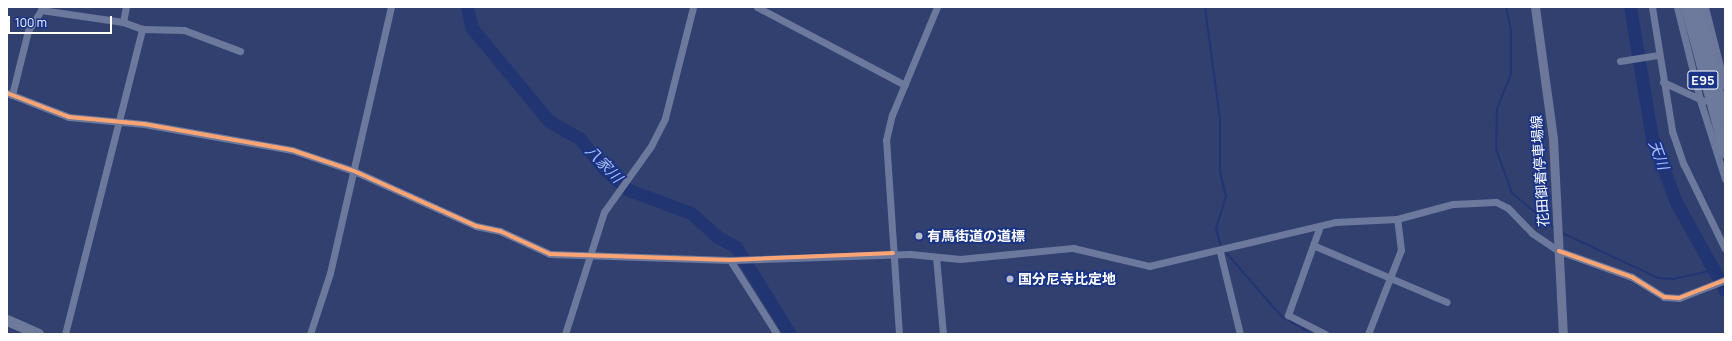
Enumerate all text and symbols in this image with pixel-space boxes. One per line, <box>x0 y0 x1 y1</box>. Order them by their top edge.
scale bar <box>10 8 114 34</box>
text: 100 m <box>15 14 47 31</box>
road number: E95 <box>1687 69 1719 91</box>
street label: 花田御着停車場線 <box>1528 115 1552 227</box>
water label: 天川 <box>1645 138 1673 172</box>
water label: 八家川 <box>582 142 626 186</box>
place label: 有馬街道の道標 <box>927 228 1025 244</box>
marker: 有馬街道の道標 <box>914 231 924 241</box>
place label: 国分尼寺比定地 <box>1018 271 1116 287</box>
marker: 国分尼寺比定地 <box>1005 274 1015 284</box>

